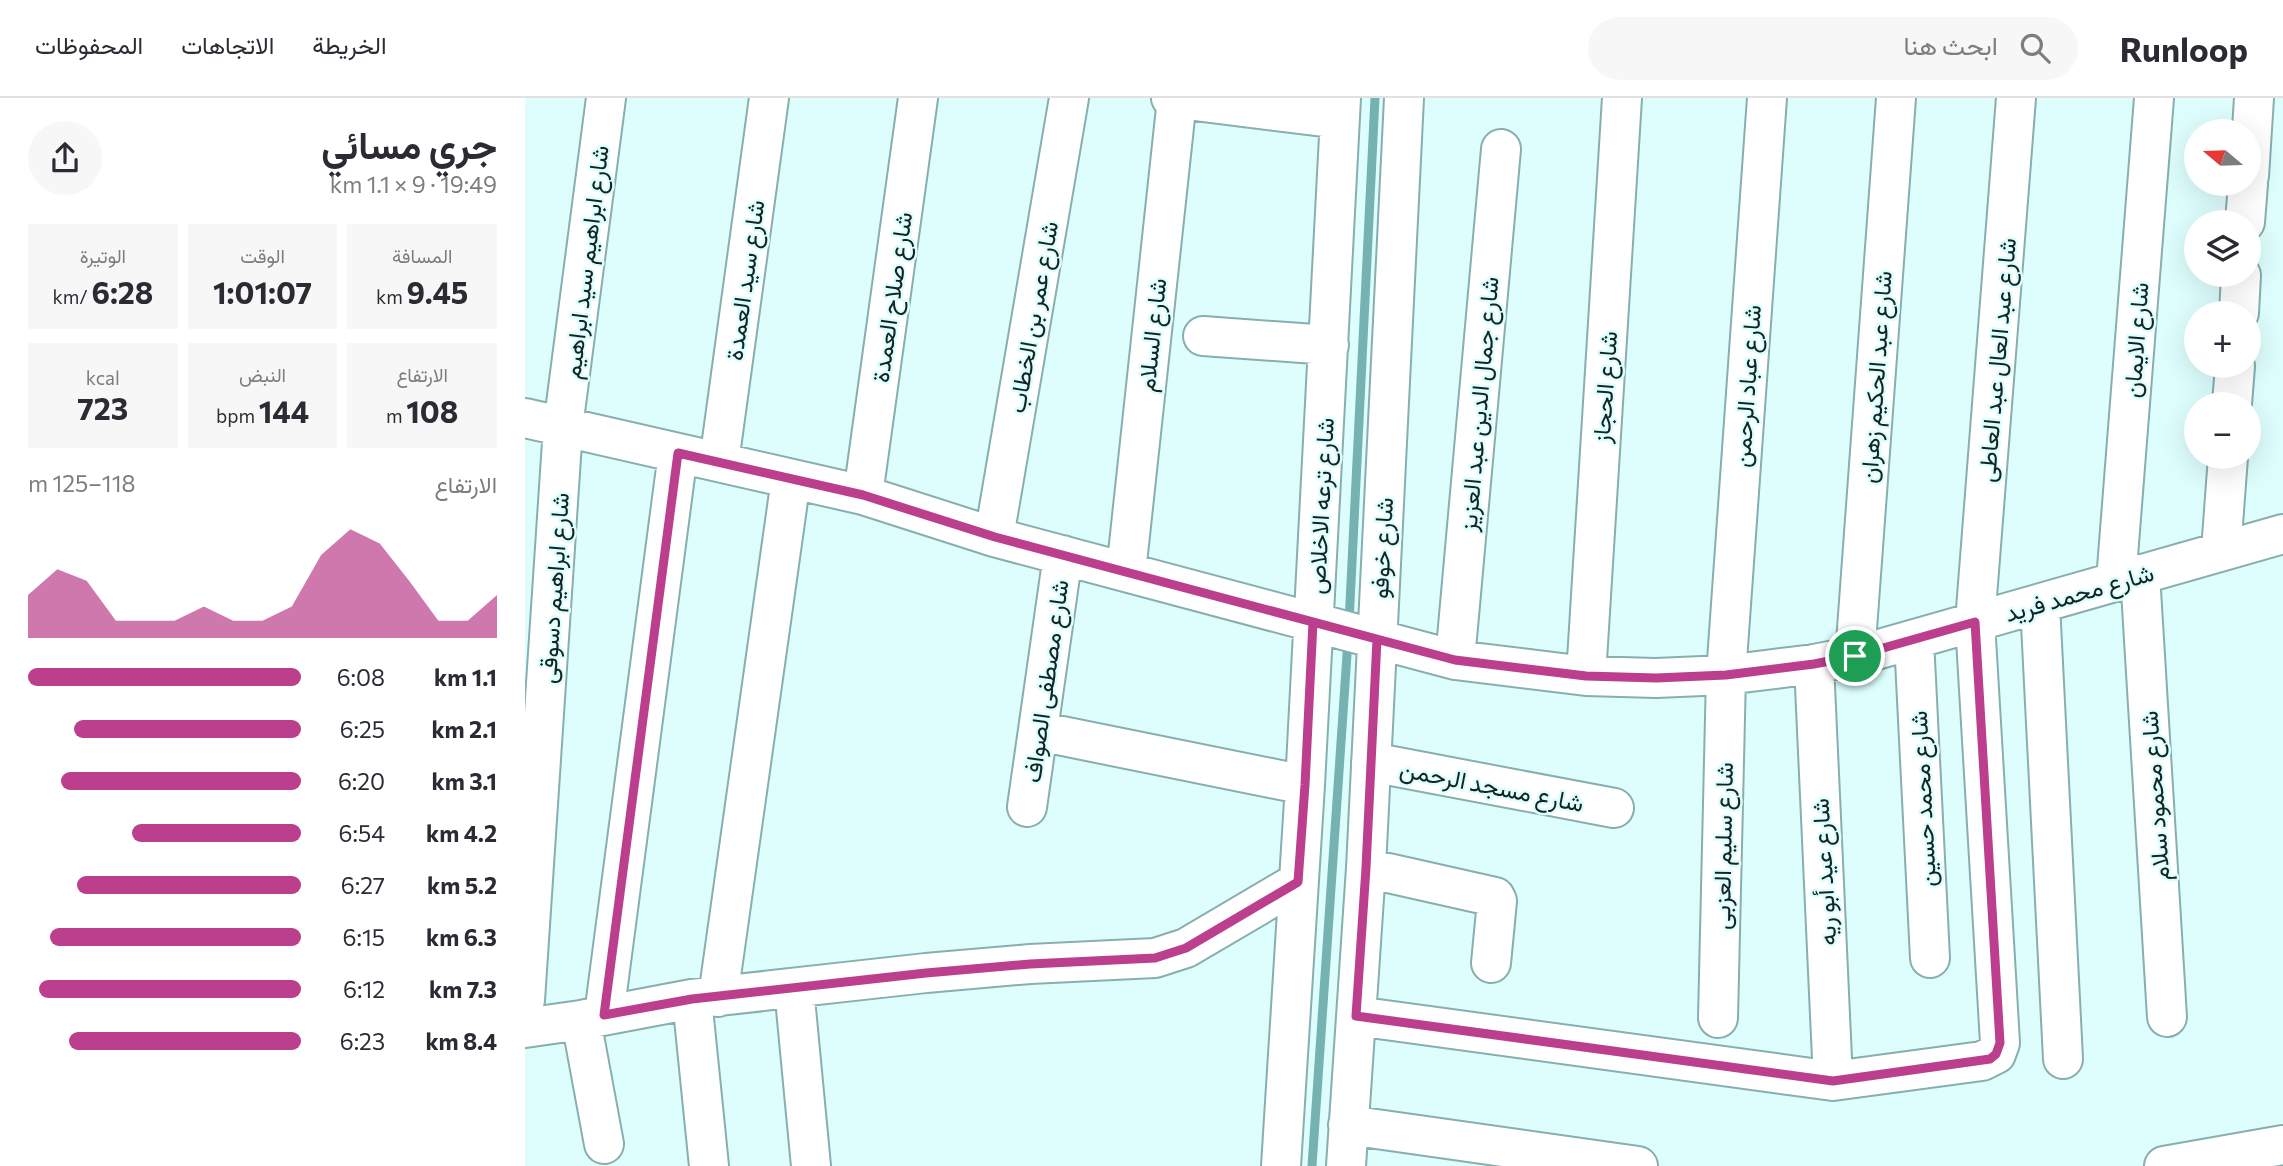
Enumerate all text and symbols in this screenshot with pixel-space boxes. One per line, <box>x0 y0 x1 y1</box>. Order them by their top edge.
search box <box>1588 17 2078 80</box>
text: Runloop <box>2120 28 2248 69</box>
text: ابحث هنا <box>1904 29 1998 60</box>
icon: search <box>2016 29 2054 67</box>
text: المحفوظات <box>35 30 143 59</box>
text: الاتجاهات <box>181 30 274 59</box>
text: الخريطة <box>312 30 387 59</box>
north arrow <box>2184 119 2261 196</box>
map controls <box>2184 119 2261 469</box>
text: جري مسائي <box>321 120 497 167</box>
button: share <box>28 121 102 195</box>
street label: شارع ابراهيم سيد ابراهيم <box>556 143 617 381</box>
text: 19:49 · 9 × 1.1 km <box>330 170 497 198</box>
street label: شارع سيد العمدة <box>718 198 773 363</box>
street label: شارع صلاح العمدة <box>865 210 920 385</box>
button: layers <box>2184 210 2261 287</box>
street label: شارع عمر بن الخطاب <box>1001 219 1066 416</box>
street label: شارع عبد العال عبد العاطى <box>1971 237 2024 484</box>
text: الوتيرة <box>80 244 126 267</box>
text: الوقت <box>240 244 285 267</box>
text: المسافة <box>392 244 452 267</box>
street label: شارع عبد الحكيم زهران <box>1853 270 1900 485</box>
text: 6:28 <box>91 273 153 310</box>
text: 1:01:07 <box>213 273 312 310</box>
text: 9.45 <box>407 273 468 310</box>
street label: شارع جمال الدين عبد العزيز <box>1452 275 1507 534</box>
street label: شارع السلام <box>1131 277 1174 394</box>
street label: شارع الايمان <box>2116 281 2156 399</box>
text: /km <box>52 285 91 308</box>
text: km <box>376 285 407 308</box>
button: + <box>2184 301 2261 378</box>
street label: شارع عباد الرحمن <box>1726 304 1769 469</box>
street label: شارع الحجاز <box>1586 330 1625 445</box>
text: النبض <box>239 363 286 386</box>
text: الارتفاع <box>396 363 448 386</box>
text: kcal <box>86 366 120 389</box>
text: 723 <box>77 389 128 426</box>
text: 144 <box>259 392 309 429</box>
text: 108 <box>406 392 458 429</box>
button: − <box>2184 392 2261 469</box>
text: bpm <box>216 404 259 427</box>
text: m <box>386 404 406 427</box>
street label: شارع ترعه الاخلاص <box>1301 417 1342 595</box>
text: 118–125 m <box>28 469 135 497</box>
text: الارتفاع <box>435 470 497 498</box>
street label: شارع ابراهيم دسوقى <box>532 491 577 685</box>
street label: شارع خوفو <box>1364 497 1401 599</box>
street label: شارع محمد فريد <box>2001 557 2158 630</box>
street label: شارع مصطفى الصواف <box>1016 578 1077 785</box>
pin <box>1825 626 1885 686</box>
icon: arrive <box>1836 637 1874 675</box>
text: 6:08 <box>337 663 385 691</box>
text: 1.1 km <box>434 663 497 691</box>
street label: شارع محمد حسين <box>1903 710 1944 888</box>
street label: شارع محمود سلام <box>2134 710 2177 882</box>
text: 6:25 <box>340 715 385 743</box>
text: 2.1 km <box>431 715 497 743</box>
street label: شارع مسجد الرحمن <box>1397 753 1586 820</box>
street label: شارع سليم العزبى <box>1706 762 1741 930</box>
text: 6:20 <box>338 767 385 795</box>
text: 3.1 km <box>431 767 497 795</box>
street label: شارع عيد أبو ريه <box>1805 797 1844 946</box>
text: 6:54 <box>339 819 385 847</box>
text: 4.2 km <box>426 819 497 847</box>
text: 6:27 <box>341 871 385 899</box>
text: 5.2 km <box>427 871 497 899</box>
text: 6:15 <box>343 923 385 951</box>
text: 6.3 km <box>426 923 497 951</box>
text: 6:12 <box>343 975 385 1003</box>
text: 7.3 km <box>429 975 497 1003</box>
text: 6:23 <box>340 1027 385 1055</box>
text: 8.4 km <box>425 1027 497 1055</box>

